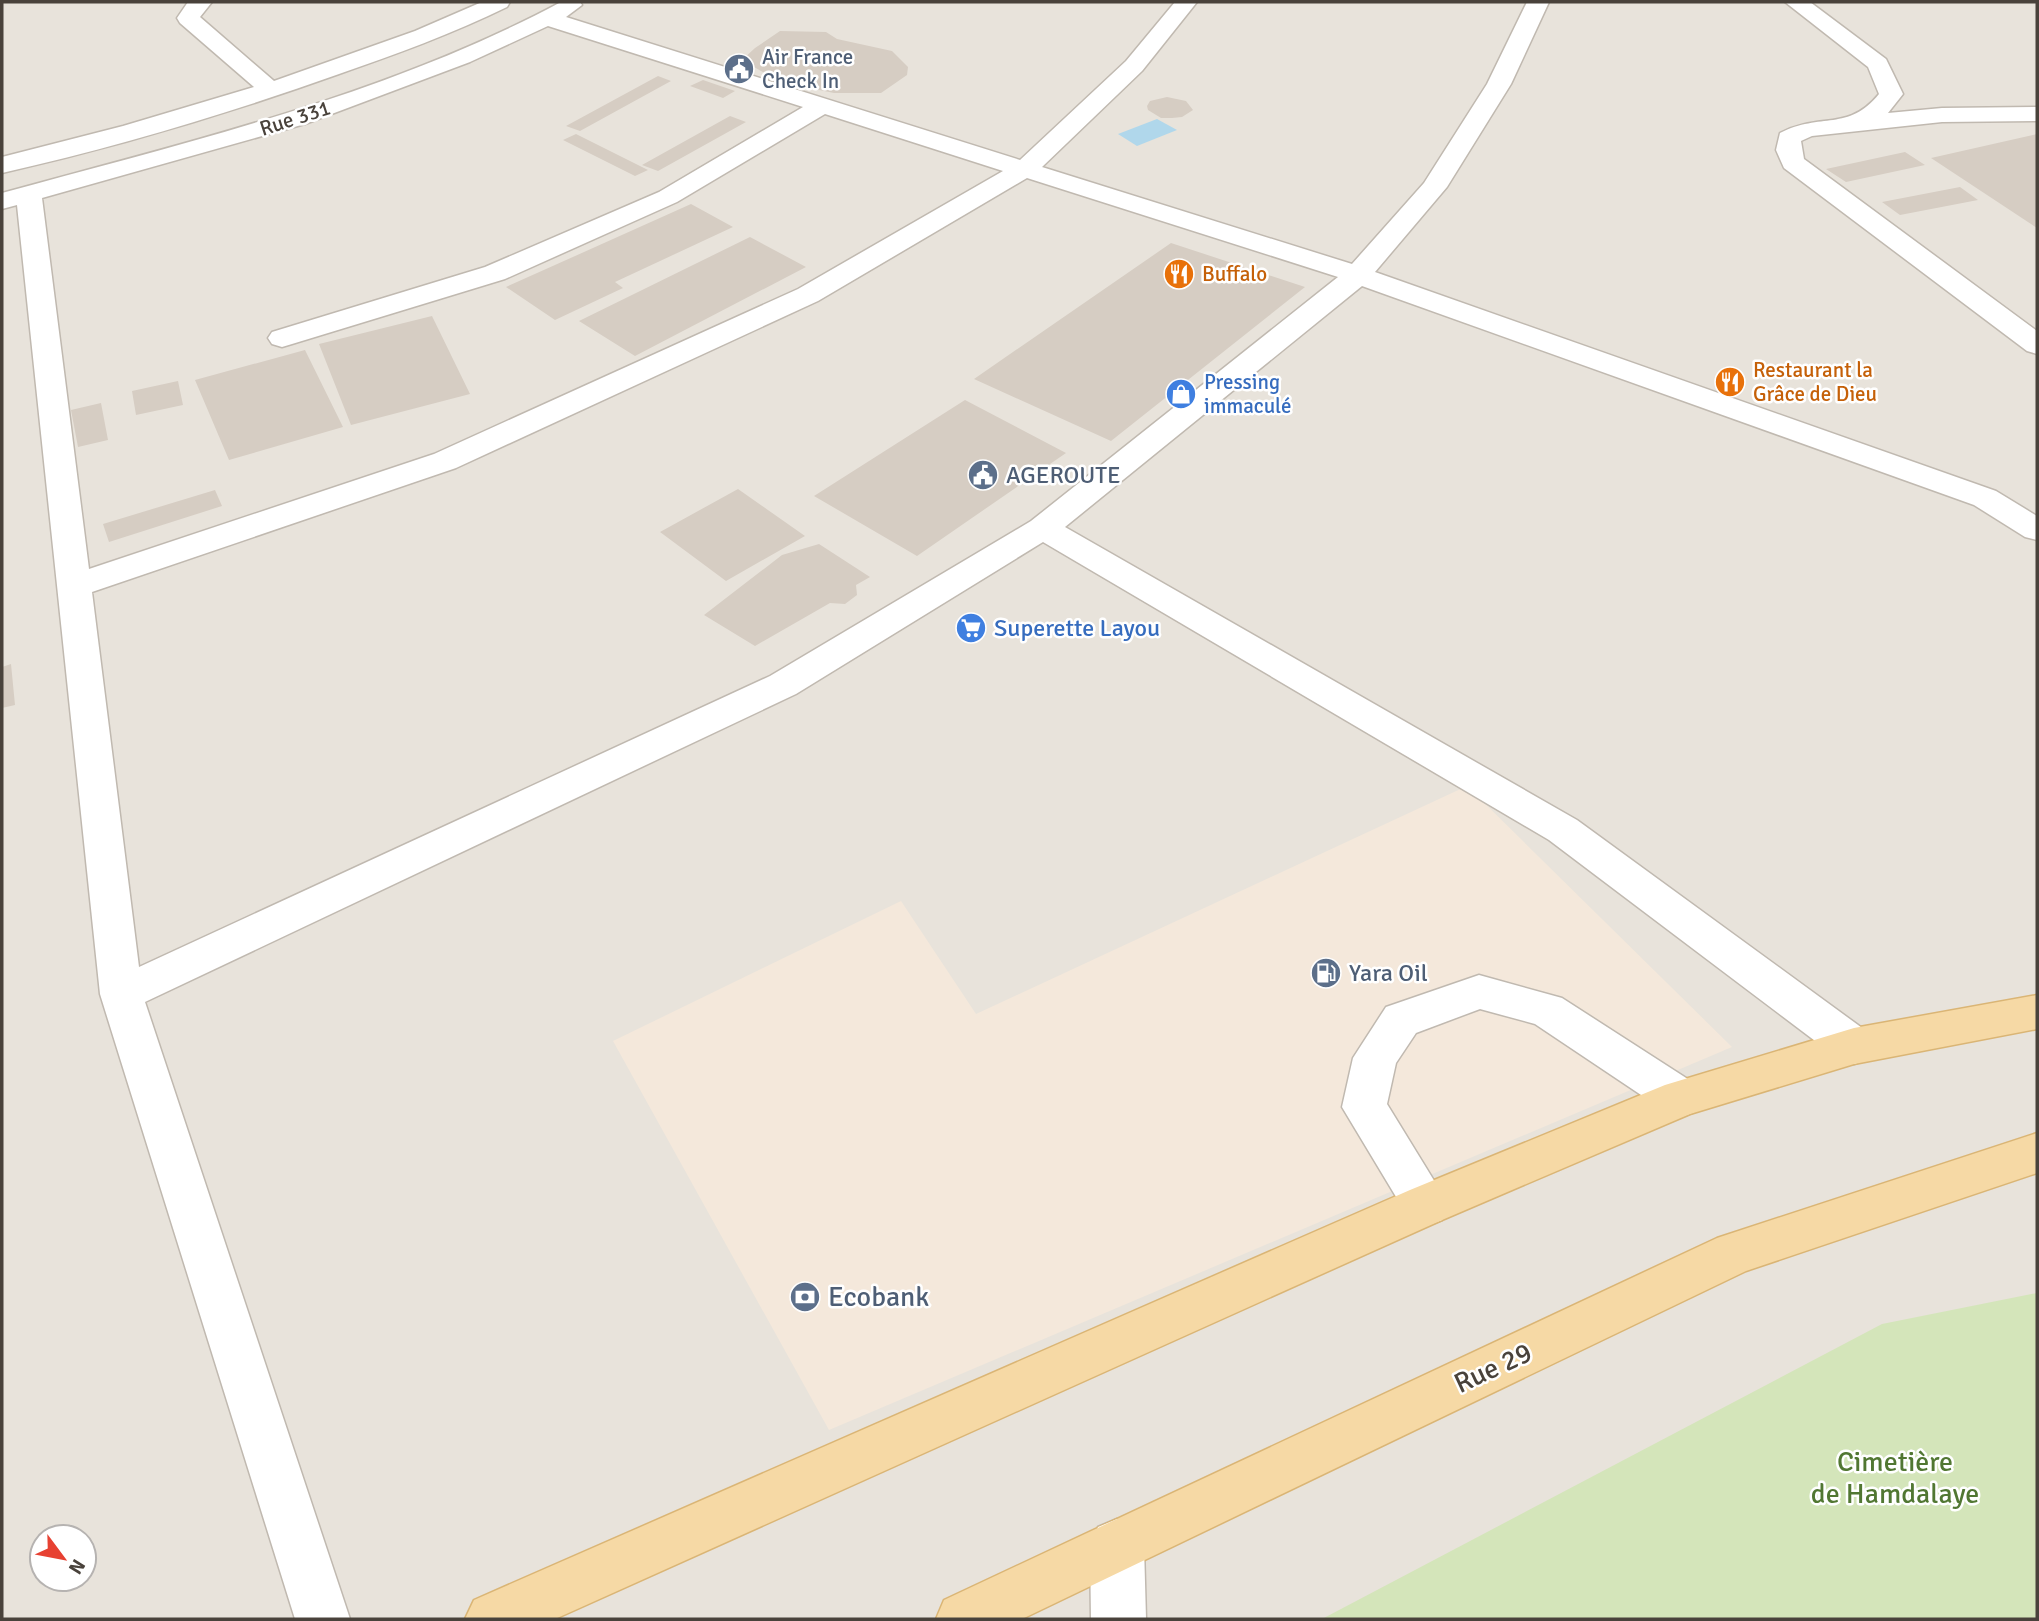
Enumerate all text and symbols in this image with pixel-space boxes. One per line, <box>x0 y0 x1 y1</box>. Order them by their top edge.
place label: Air France Check In <box>762 44 853 94</box>
public building icon: Air France Check In <box>722 52 756 86</box>
street label: Rue 331 <box>256 94 334 142</box>
restaurant icon: Buffalo <box>1162 257 1196 291</box>
place label: Buffalo <box>1202 261 1267 287</box>
place label: Restaurant la Grâce de Dieu <box>1753 357 1877 407</box>
restaurant icon: Restaurant la Grâce de Dieu <box>1713 365 1747 399</box>
place label: Pressing immaculé <box>1204 369 1292 419</box>
shop icon: Pressing immaculé <box>1164 377 1198 411</box>
public building icon: AGEROUTE <box>966 458 1000 492</box>
place label: AGEROUTE <box>1006 460 1121 490</box>
supermarket icon: Superette Layou <box>954 611 988 645</box>
place label: Superette Layou <box>994 613 1160 643</box>
fuel station icon: Yara Oil <box>1309 956 1343 990</box>
place label: Yara Oil <box>1349 958 1428 988</box>
bank icon: Ecobank <box>788 1280 822 1314</box>
place label: Ecobank <box>828 1280 929 1314</box>
street label: Rue 29 <box>1449 1335 1537 1401</box>
park label: Cimetière de Hamdalaye <box>1811 1445 1979 1511</box>
north arrow <box>28 1523 98 1593</box>
text: N <box>63 1555 90 1578</box>

